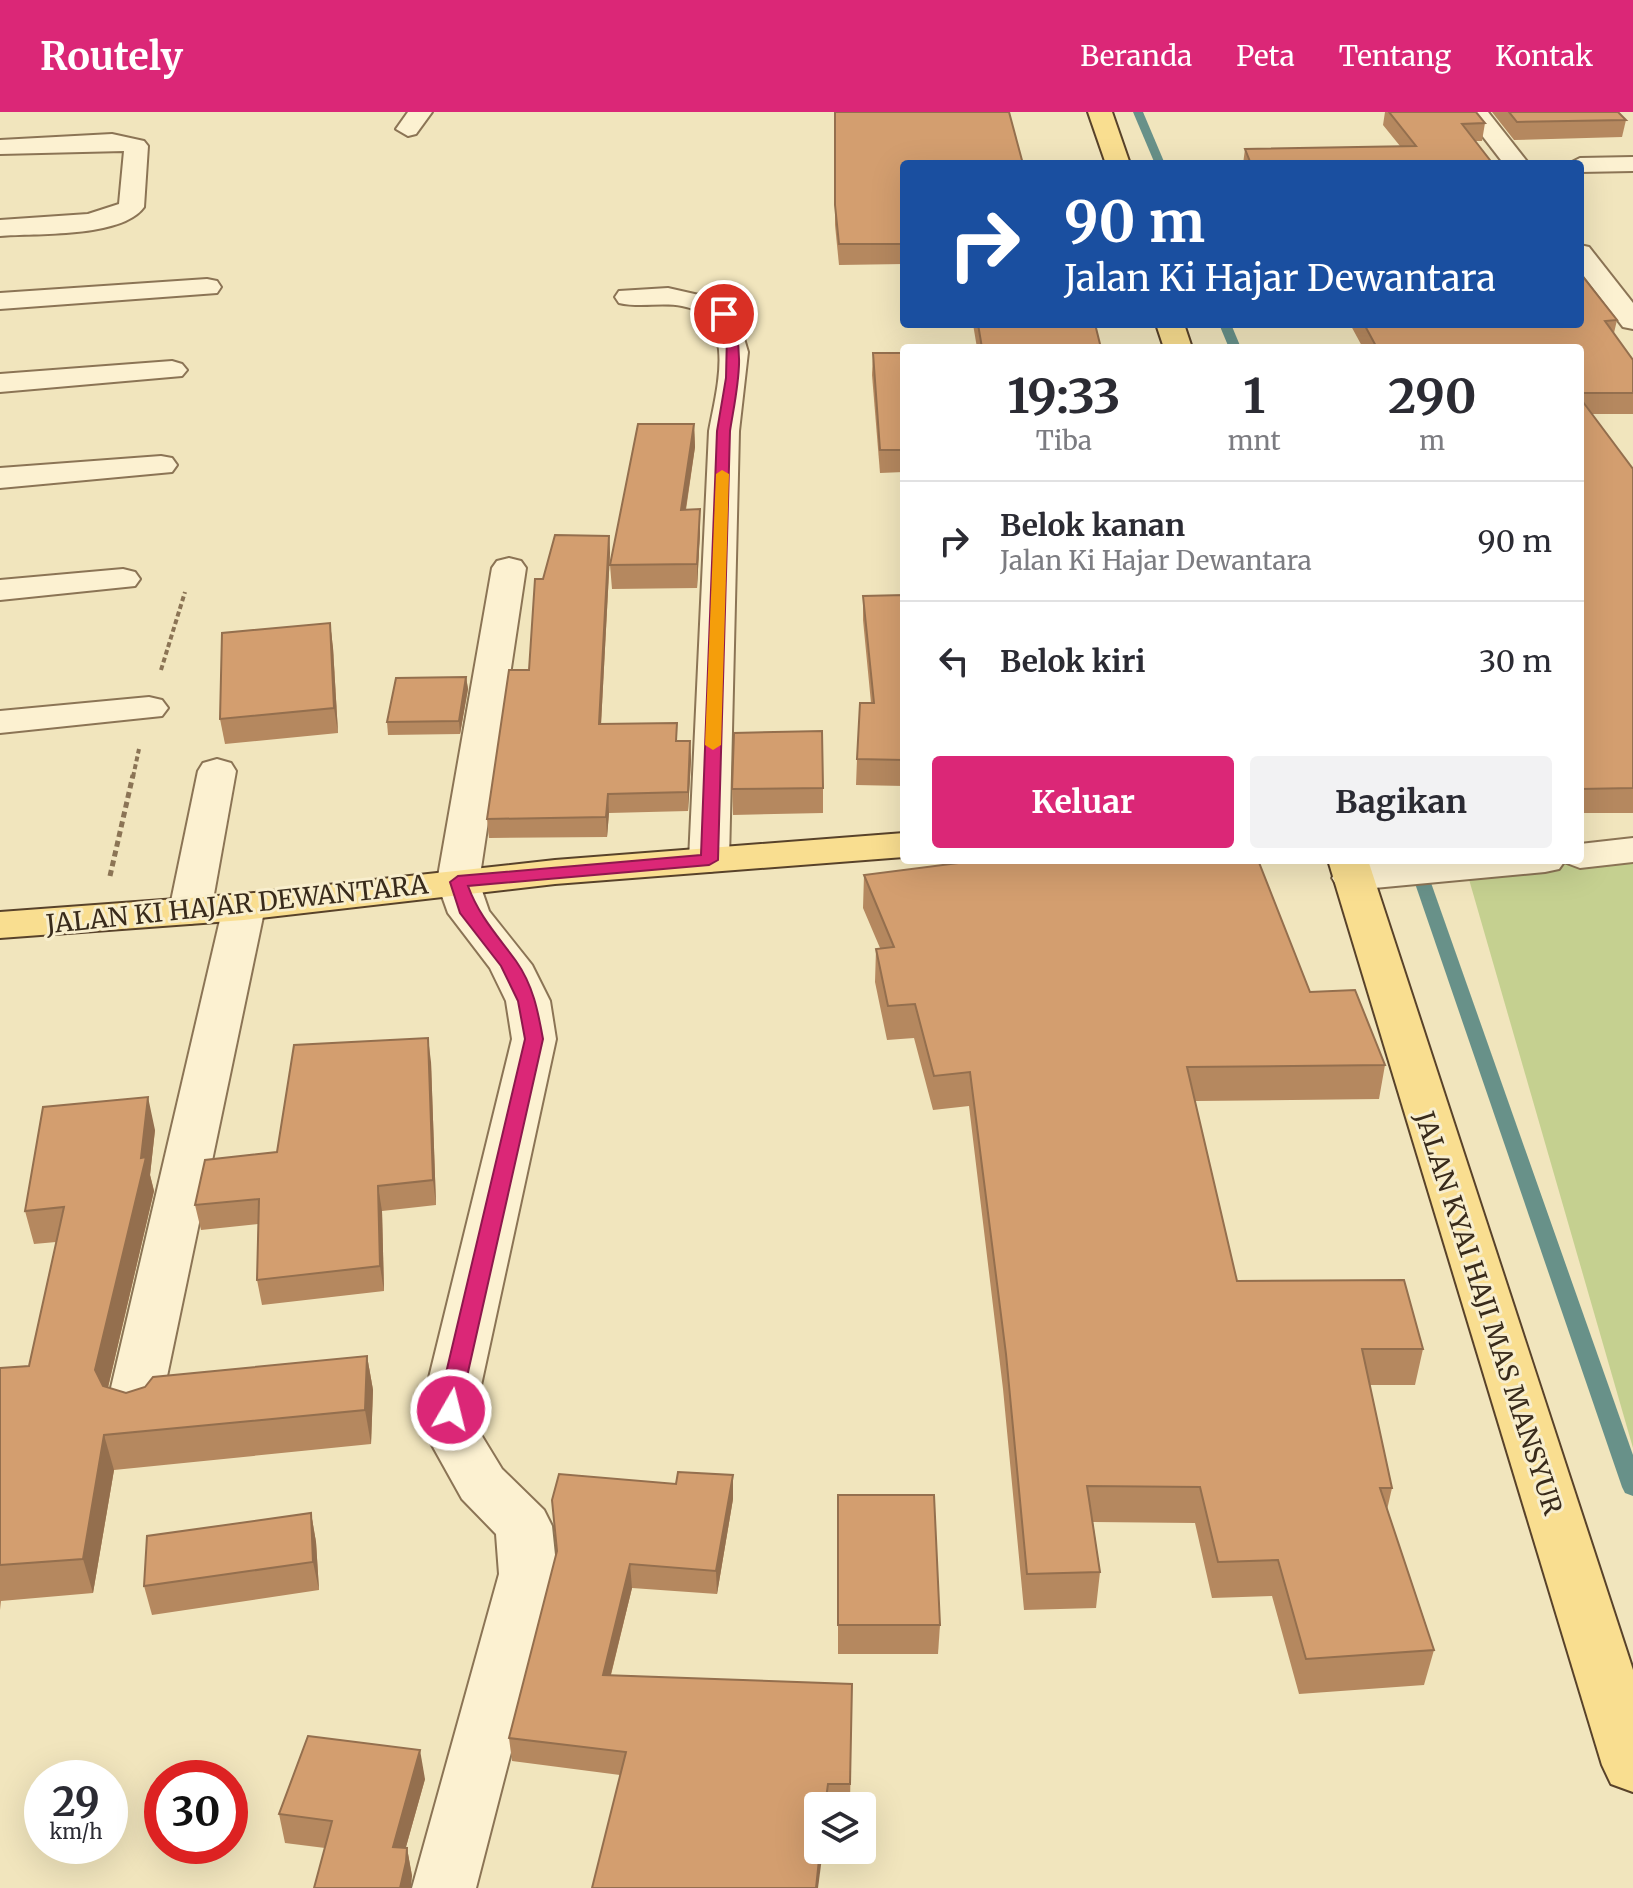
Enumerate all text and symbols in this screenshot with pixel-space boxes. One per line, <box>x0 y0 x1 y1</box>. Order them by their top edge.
text: Routely <box>40 33 183 80</box>
text: Beranda <box>1080 38 1192 74</box>
text: Peta <box>1236 38 1295 74</box>
text: Tentang <box>1339 38 1451 74</box>
text: Kontak <box>1495 38 1593 74</box>
text: 90 m <box>1064 187 1205 257</box>
icon: right <box>932 192 1036 296</box>
text: Jalan Ki Hajar Dewantara <box>1064 256 1496 301</box>
pin <box>690 280 758 348</box>
icon: arrive <box>702 292 746 336</box>
text: 19:33 <box>1007 366 1120 426</box>
text: 1 <box>1243 366 1265 426</box>
text: 290 <box>1388 366 1477 426</box>
text: Tiba <box>1036 424 1092 457</box>
text: mnt <box>1228 424 1281 457</box>
text: m <box>1419 424 1445 457</box>
text: Belok kanan <box>1000 506 1185 544</box>
icon: right <box>932 519 976 563</box>
text: 90 m <box>1478 522 1552 560</box>
text: Jalan Ki Hajar Dewantara <box>1000 544 1312 577</box>
icon: left <box>932 639 976 683</box>
text: Belok kiri <box>1000 642 1146 680</box>
text: 30 m <box>1479 642 1552 680</box>
button: Keluar <box>932 756 1234 848</box>
button: Bagikan <box>1250 756 1552 848</box>
street label: JALAN KI HAJAR DEWANTARA <box>43 867 430 941</box>
street label: JALAN KYAI HAJI MAS MANSYUR <box>1408 1106 1570 1519</box>
position arrow <box>409 1368 493 1452</box>
speed limit sign: 30 <box>144 1760 248 1864</box>
text: 29 <box>52 1777 100 1827</box>
map controls <box>804 1792 876 1864</box>
button: layers <box>804 1792 876 1864</box>
text: km/h <box>50 1819 102 1844</box>

